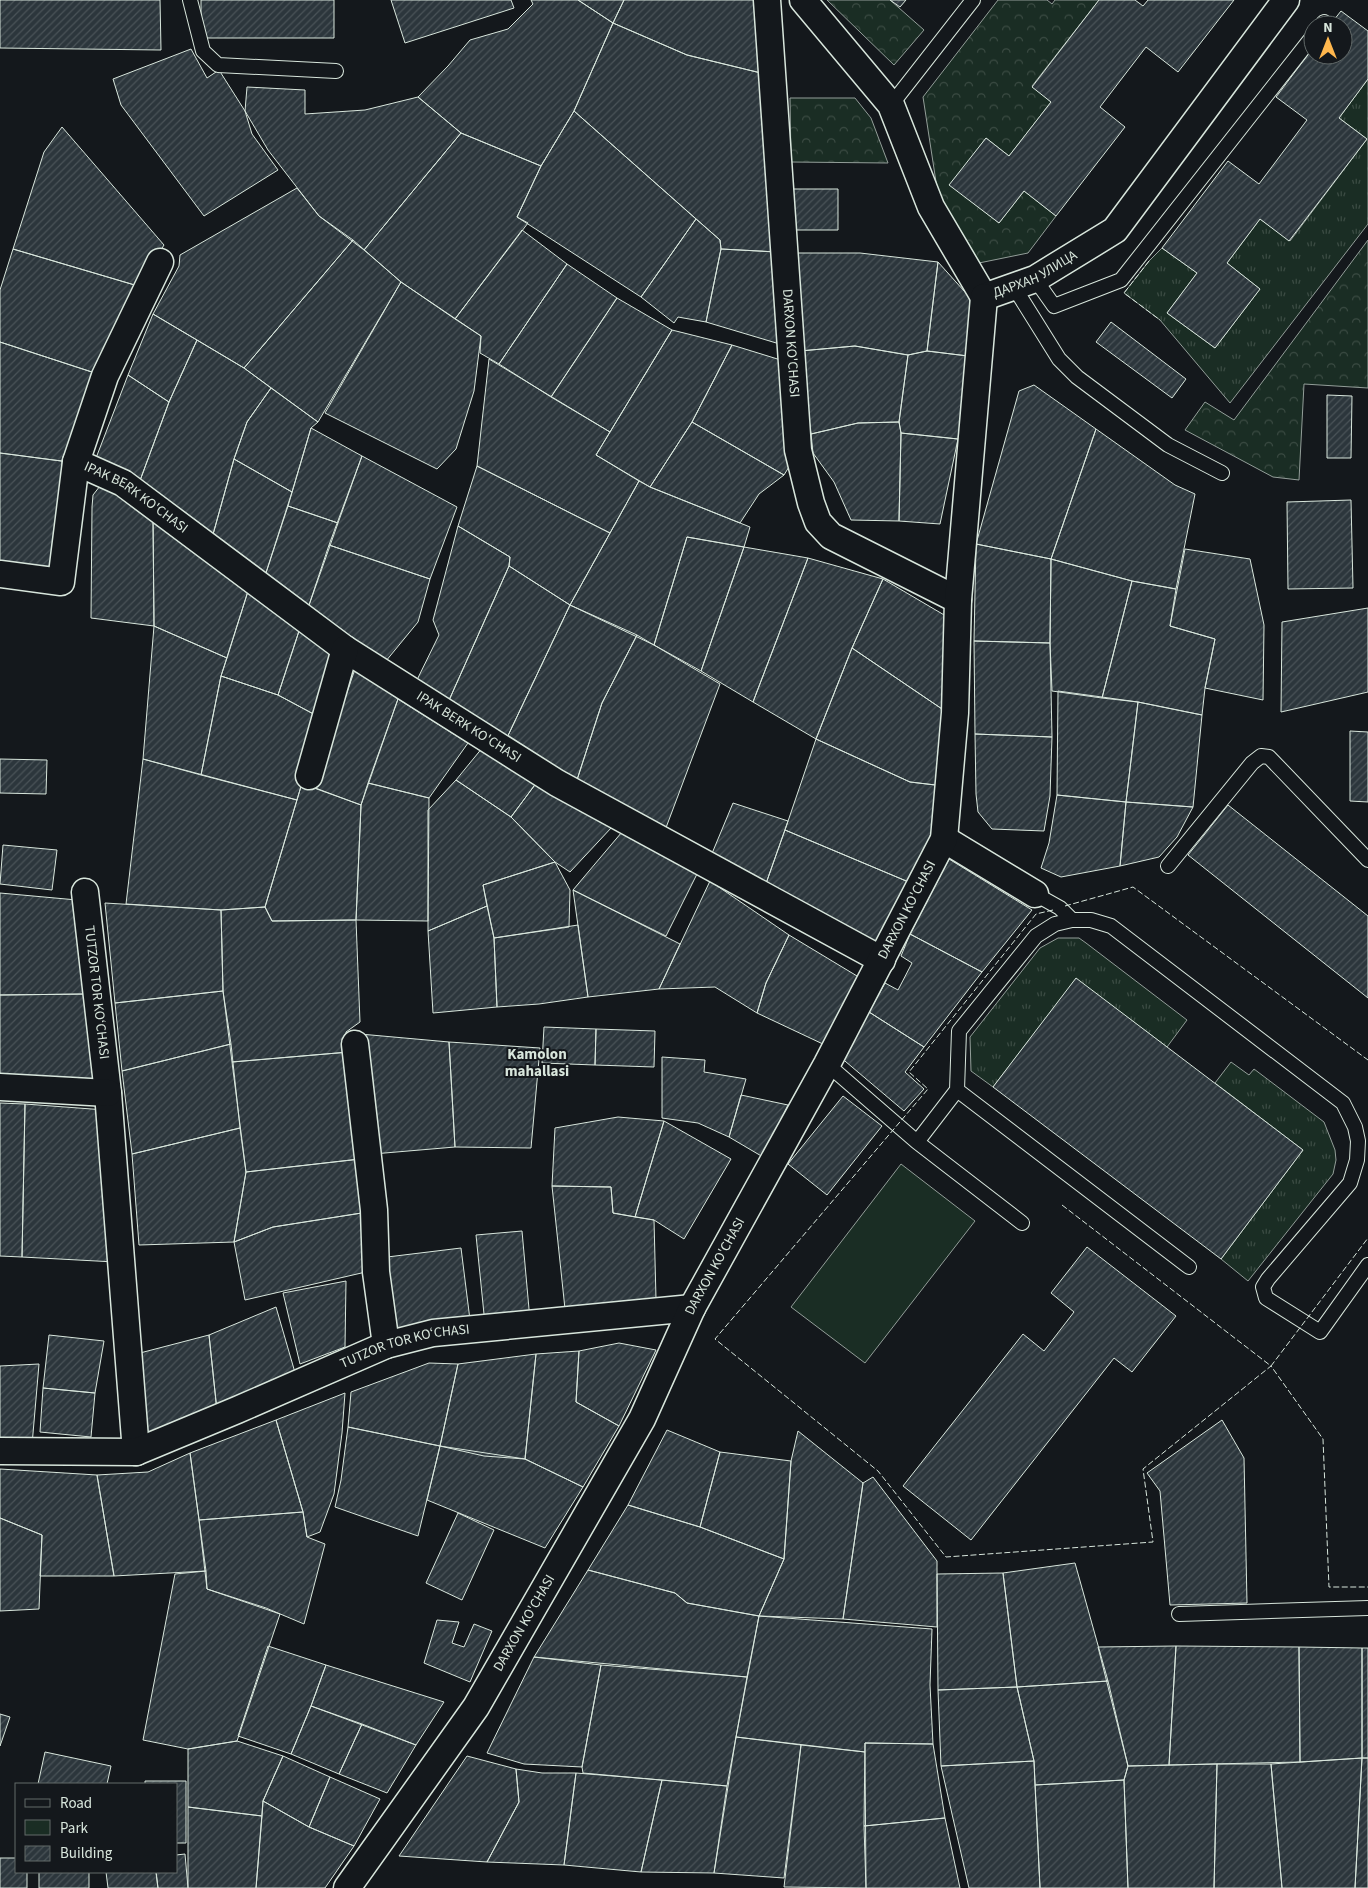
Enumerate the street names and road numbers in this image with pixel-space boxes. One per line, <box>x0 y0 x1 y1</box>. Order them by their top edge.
street label: ДАРХАН УЛИЦА <box>990 245 1081 303</box>
street label: DARXON KO'CHASI <box>777 288 804 398</box>
street label: IPAK BERK KO'CHASI <box>81 457 192 538</box>
street label: IPAK BERK KO'CHASI <box>412 687 525 768</box>
street label: DARXON KO'CHASI <box>873 857 941 963</box>
street label: TUTZOR TOR KO‘CHASI <box>79 924 114 1060</box>
street label: DARXON KO'CHASI <box>680 1214 750 1318</box>
street label: TUTZOR TOR KO‘CHASI <box>337 1320 471 1374</box>
street label: DARXON KO'CHASI <box>489 1571 560 1675</box>

